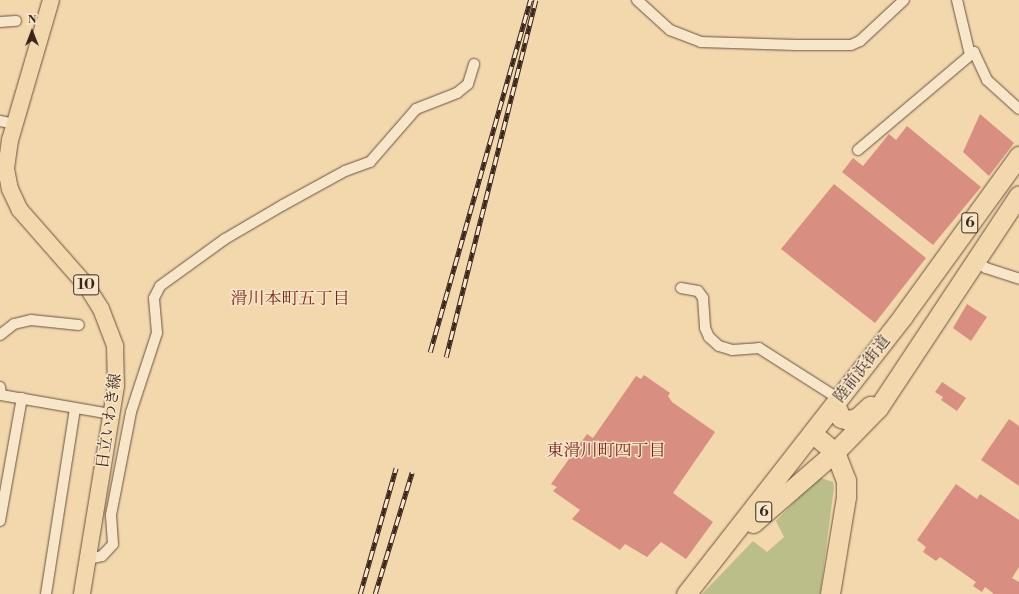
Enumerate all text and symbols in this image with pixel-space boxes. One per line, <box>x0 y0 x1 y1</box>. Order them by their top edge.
north arrow <box>12 12 52 52</box>
text: N <box>28 13 36 27</box>
road number: 6 <box>961 210 979 236</box>
road number: 10 <box>73 272 99 298</box>
district label: 滑川本町五丁目 <box>231 290 349 310</box>
street label: 陸前浜街道 <box>830 332 894 406</box>
street label: 日立いわき線 <box>93 372 125 470</box>
district label: 東滑川町四丁目 <box>547 442 665 462</box>
road number: 6 <box>755 499 773 525</box>

